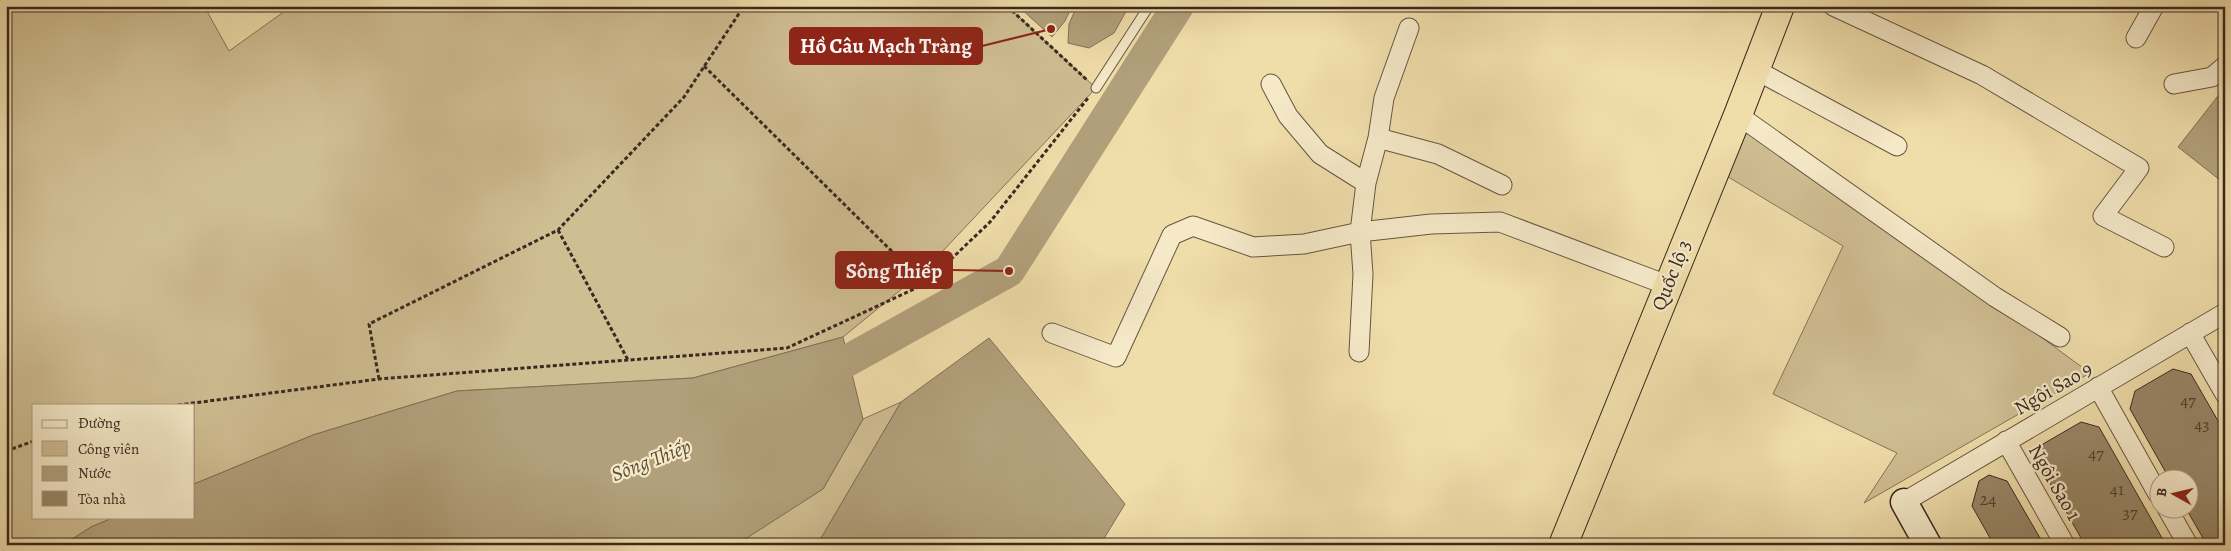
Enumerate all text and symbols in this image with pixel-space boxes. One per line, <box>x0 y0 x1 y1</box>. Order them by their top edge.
callout: Hồ Câu Mạch Tràng <box>790 28 982 64</box>
text: Hồ Câu Mạch Tràng <box>800 32 972 60</box>
street label: Quốc lộ 3 <box>1645 236 1698 315</box>
callout: Sông Thiếp <box>836 252 952 288</box>
text: Sông Thiếp <box>846 257 942 285</box>
street label: Ngôi Sao 9 <box>2009 355 2097 422</box>
house number: 47 <box>2180 388 2196 412</box>
legend <box>32 404 195 518</box>
house number: 43 <box>2194 412 2210 436</box>
text: Đường <box>78 413 121 433</box>
water label: Sông Thiếp <box>607 432 695 488</box>
text: Công viên <box>78 439 139 459</box>
street label: Ngôi Sao 1 <box>2022 439 2087 525</box>
house number: 47 <box>2088 441 2104 465</box>
text: Nước <box>78 463 111 483</box>
north arrow <box>2148 468 2198 518</box>
house number: 41 <box>2110 477 2124 501</box>
text: B <box>2152 486 2172 498</box>
house number: 24 <box>1980 487 1996 511</box>
text: Tòa nhà <box>78 489 126 509</box>
house number: 37 <box>2122 500 2138 524</box>

